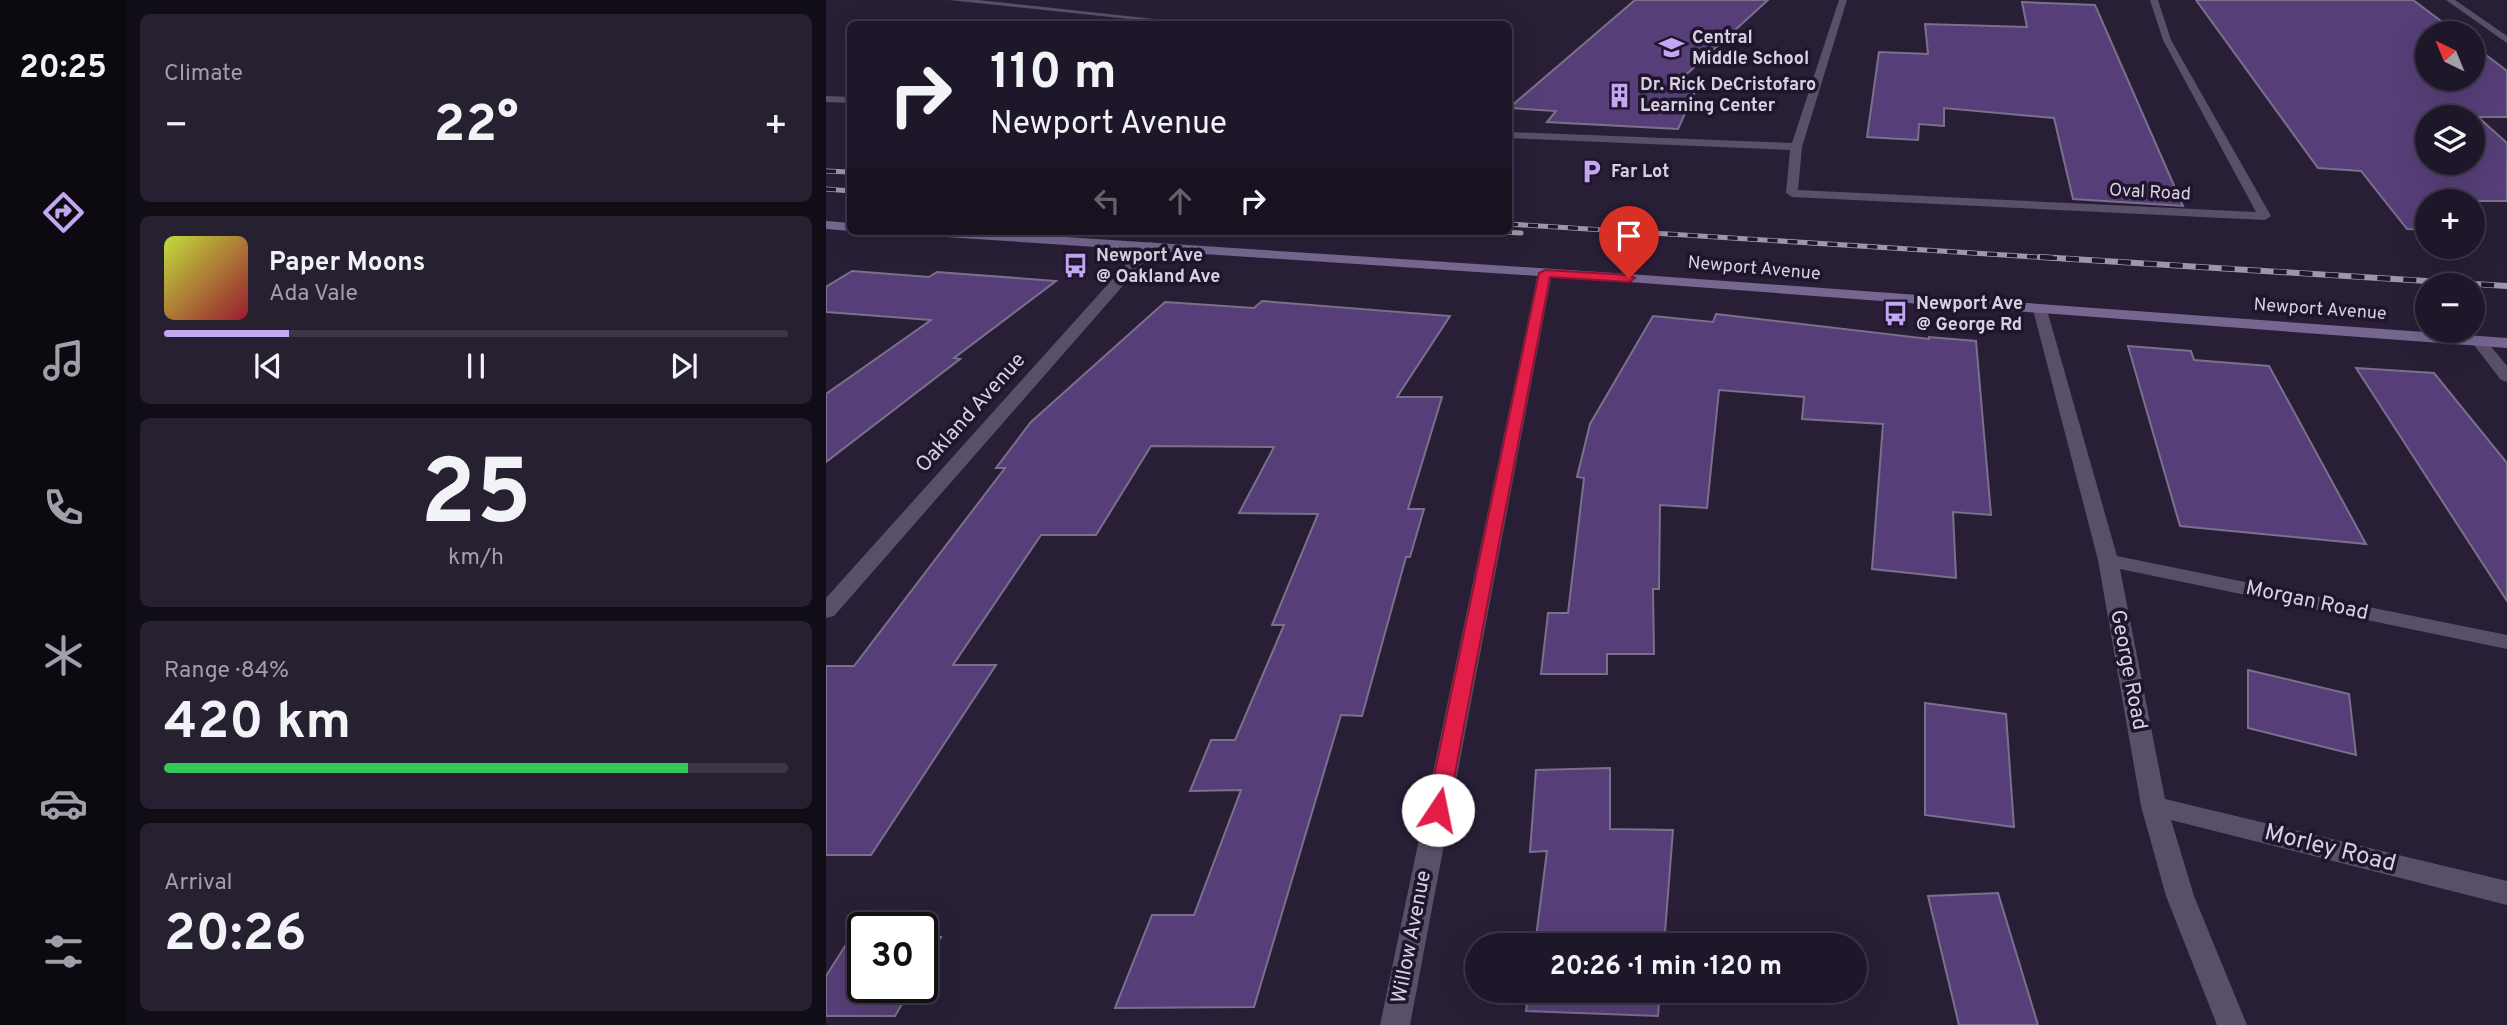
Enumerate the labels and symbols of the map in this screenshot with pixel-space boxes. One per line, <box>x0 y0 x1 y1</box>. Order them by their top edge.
north arrow <box>2415 21 2485 91</box>
place label: Central Middle School <box>1692 27 1809 71</box>
school or university icon: Central Middle School <box>1658 34 1686 62</box>
place label: Dr. Rick DeCristofaro Learning Center <box>1640 74 1816 118</box>
building icon: Dr. Rick DeCristofaro Learning Center <box>1606 81 1634 109</box>
parking icon: Far Lot <box>1577 158 1605 186</box>
place label: Far Lot <box>1611 161 1669 184</box>
street label: Oval Road <box>2109 179 2191 207</box>
pin <box>1599 206 1659 278</box>
place label: Newport Ave @ Oakland Ave <box>1096 245 1220 289</box>
bus stop icon: Newport Ave @ Oakland Ave <box>1062 252 1090 280</box>
street label: Newport Avenue <box>1687 252 1821 286</box>
place label: Newport Ave @ George Rd <box>1916 293 2023 337</box>
street label: Newport Avenue <box>2253 294 2387 326</box>
bus stop icon: Newport Ave @ George Rd <box>1882 300 1910 328</box>
street label: Oakland Avenue <box>910 347 1032 479</box>
street label: Morgan Road <box>2243 575 2371 627</box>
street label: George Road <box>2103 608 2153 732</box>
position arrow <box>1401 773 1475 847</box>
street label: Morley Road <box>2261 818 2399 880</box>
street label: Willow Avenue <box>1386 868 1438 1006</box>
speed limit sign: 30 <box>847 912 938 1003</box>

